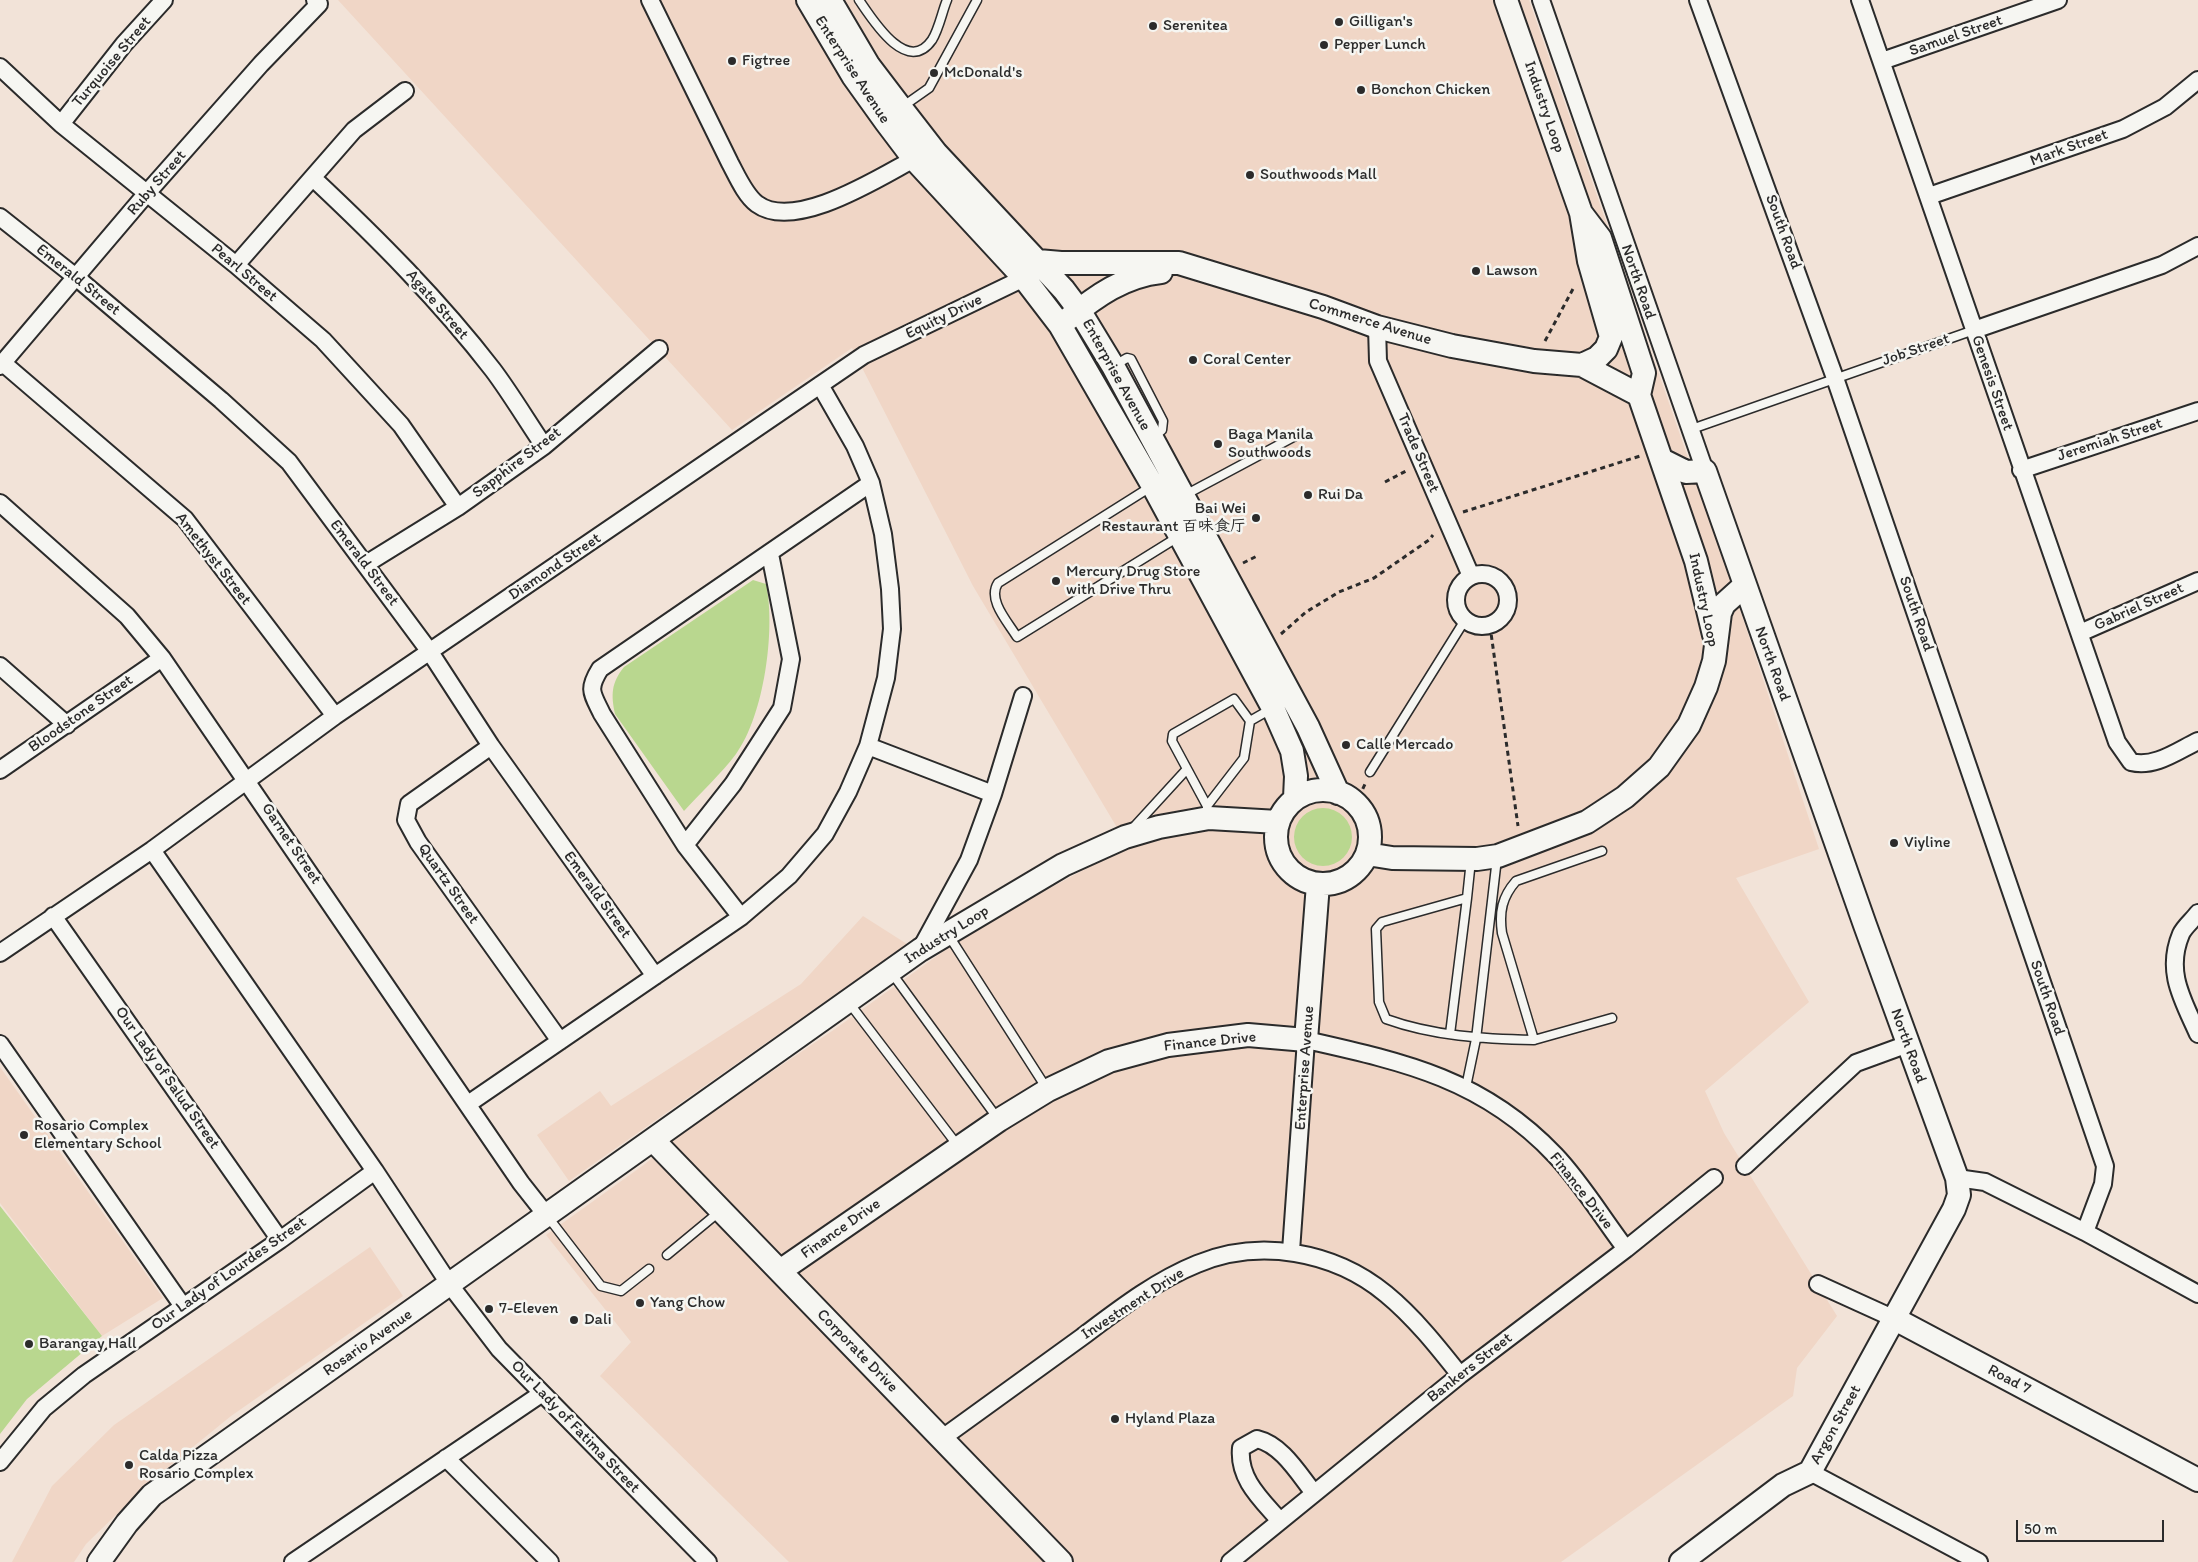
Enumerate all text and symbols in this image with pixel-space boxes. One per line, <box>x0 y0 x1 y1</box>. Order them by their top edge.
street label: Samuel Street <box>1907 11 2005 61</box>
street label: Enterprise Avenue <box>810 12 894 128</box>
place label: Gilligan's <box>1349 12 1413 32</box>
street label: Turquoise Street <box>68 13 156 111</box>
place label: Serenitea <box>1163 16 1228 36</box>
marker: Gilligan's <box>1333 16 1345 28</box>
marker: Serenitea <box>1147 20 1159 32</box>
place label: Pepper Lunch <box>1334 35 1426 55</box>
marker: Pepper Lunch <box>1318 39 1330 51</box>
place label: Figtree <box>742 51 790 71</box>
marker: Figtree <box>726 55 738 67</box>
street label: Industry Loop <box>1519 59 1569 155</box>
place label: McDonald's <box>944 63 1022 83</box>
marker: McDonald's <box>928 67 940 79</box>
place label: Bonchon Chicken <box>1371 80 1490 100</box>
marker: Bonchon Chicken <box>1355 84 1367 96</box>
street label: Mark Street <box>2028 125 2110 171</box>
street label: Ruby Street <box>123 146 191 220</box>
place label: Southwoods Mall <box>1260 165 1377 185</box>
marker: Southwoods Mall <box>1244 169 1256 181</box>
street label: South Road <box>1761 192 1805 272</box>
street label: Emerald Street <box>32 240 124 320</box>
street label: Pearl Street <box>207 240 281 306</box>
street label: North Road <box>1616 242 1660 322</box>
place label: Lawson <box>1486 261 1538 281</box>
marker: Lawson <box>1470 265 1482 277</box>
street label: Agate Street <box>401 266 473 344</box>
street label: Equity Drive <box>902 290 986 344</box>
street label: Commerce Avenue <box>1306 294 1434 350</box>
street label: Enterprise Avenue <box>1077 316 1155 434</box>
street label: Job Street <box>1880 330 1952 370</box>
street label: Genesis Street <box>1967 333 2017 433</box>
place label: Coral Center <box>1203 350 1291 370</box>
marker: Coral Center <box>1187 354 1199 366</box>
street label: Trade Street <box>1393 410 1443 496</box>
street label: Jeremiah Street <box>2055 414 2165 466</box>
street label: Sapphire Street <box>469 423 565 503</box>
place label: Baga Manila Southwoods <box>1228 425 1313 463</box>
marker: Baga Manila Southwoods <box>1212 438 1224 450</box>
place label: Rui Da <box>1318 485 1363 505</box>
marker: Rui Da <box>1302 489 1314 501</box>
place label: Bai Wei Restaurant 百味食厅 <box>1102 499 1246 537</box>
street label: Amethyst Street <box>171 509 255 609</box>
marker: Bai Wei Restaurant 百味食厅 <box>1250 512 1262 524</box>
street label: Emerald Street <box>325 516 403 610</box>
street label: Diamond Street <box>505 529 605 605</box>
street label: Industry Loop <box>1684 551 1722 649</box>
place label: Mercury Drug Store with Drive Thru <box>1066 562 1200 600</box>
street label: South Road <box>1894 574 1938 654</box>
marker: Mercury Drug Store with Drive Thru <box>1050 575 1062 587</box>
street label: Gabriel Street <box>2091 579 2187 635</box>
street label: North Road <box>1750 624 1794 704</box>
street label: Bloodstone Street <box>25 671 137 757</box>
place label: Calle Mercado <box>1356 735 1453 755</box>
marker: Calle Mercado <box>1340 739 1352 751</box>
street label: Garnet Street <box>257 800 325 888</box>
place label: Viyline <box>1904 833 1950 853</box>
marker: Viyline <box>1888 837 1900 849</box>
street label: Quartz Street <box>413 840 483 928</box>
street label: Emerald Street <box>559 848 635 942</box>
street label: Industry Loop <box>901 902 993 968</box>
street label: South Road <box>2025 958 2069 1038</box>
street label: Our Lady of Salud Street <box>111 1003 223 1153</box>
street label: Enterprise Avenue <box>1291 1005 1319 1131</box>
street label: North Road <box>1886 1006 1930 1086</box>
street label: Finance Drive <box>1163 1028 1257 1056</box>
place label: Rosario Complex Elementary School <box>34 1116 162 1154</box>
marker: Rosario Complex Elementary School <box>18 1129 30 1141</box>
street label: Finance Drive <box>1545 1149 1617 1233</box>
street label: Finance Drive <box>798 1195 884 1263</box>
street label: Our Lady of Lourdes Street <box>148 1213 310 1335</box>
street label: Investment Drive <box>1078 1264 1188 1344</box>
place label: Yang Chow <box>650 1293 725 1313</box>
marker: Yang Chow <box>634 1297 646 1309</box>
place label: 7-Eleven <box>499 1299 558 1319</box>
marker: 7-Eleven <box>483 1303 495 1315</box>
street label: Rosario Avenue <box>320 1305 416 1381</box>
street label: Corporate Drive <box>812 1305 902 1397</box>
place label: Dali <box>584 1310 612 1330</box>
marker: Dali <box>568 1314 580 1326</box>
street label: Bankers Street <box>1424 1329 1516 1407</box>
place label: Barangay Hall <box>39 1334 137 1354</box>
marker: Barangay Hall <box>23 1338 35 1350</box>
street label: Our Lady of Fatima Street <box>506 1356 644 1498</box>
street label: Road 7 <box>1984 1361 2034 1399</box>
street label: Argon Street <box>1806 1382 1866 1468</box>
place label: Hyland Plaza <box>1125 1409 1215 1429</box>
marker: Hyland Plaza <box>1109 1413 1121 1425</box>
place label: Calda Pizza Rosario Complex <box>139 1446 254 1484</box>
marker: Calda Pizza Rosario Complex <box>123 1459 135 1471</box>
scale bar <box>2018 1510 2166 1542</box>
text: 50 m <box>2024 1520 2057 1538</box>

